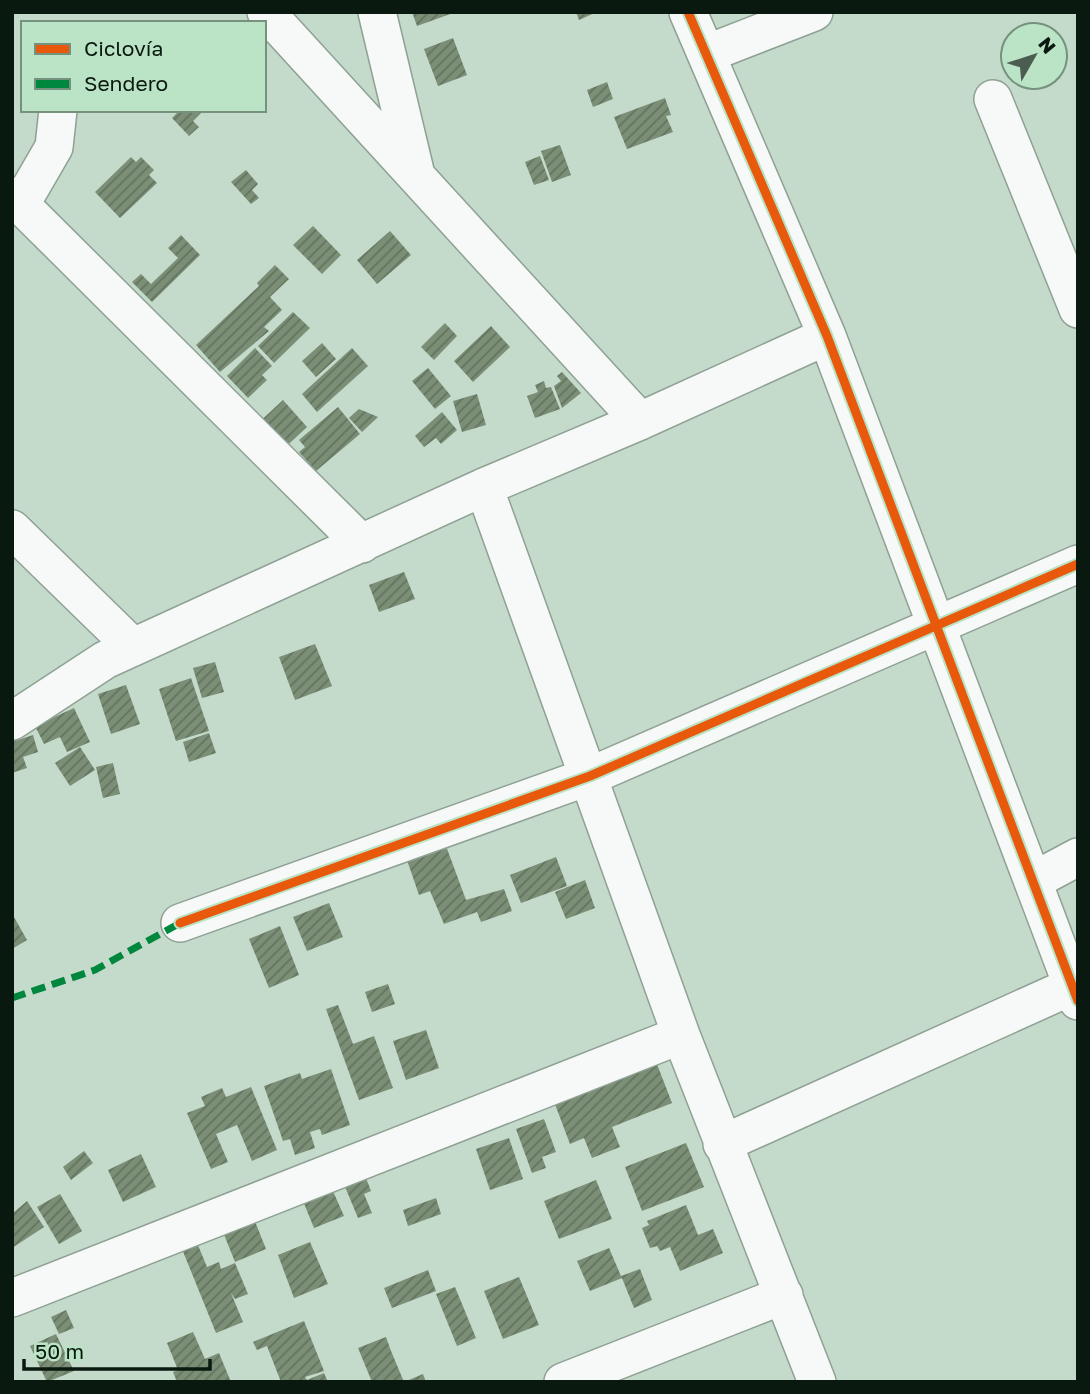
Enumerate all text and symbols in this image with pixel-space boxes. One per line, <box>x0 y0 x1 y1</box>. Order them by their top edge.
legend <box>21 21 266 112</box>
north arrow <box>999 21 1069 91</box>
text: N <box>1034 32 1061 58</box>
text: Ciclovía <box>84 35 163 61</box>
text: Sendero <box>84 70 168 96</box>
scale bar <box>24 1328 210 1372</box>
text: 50 m <box>35 1338 84 1364</box>

